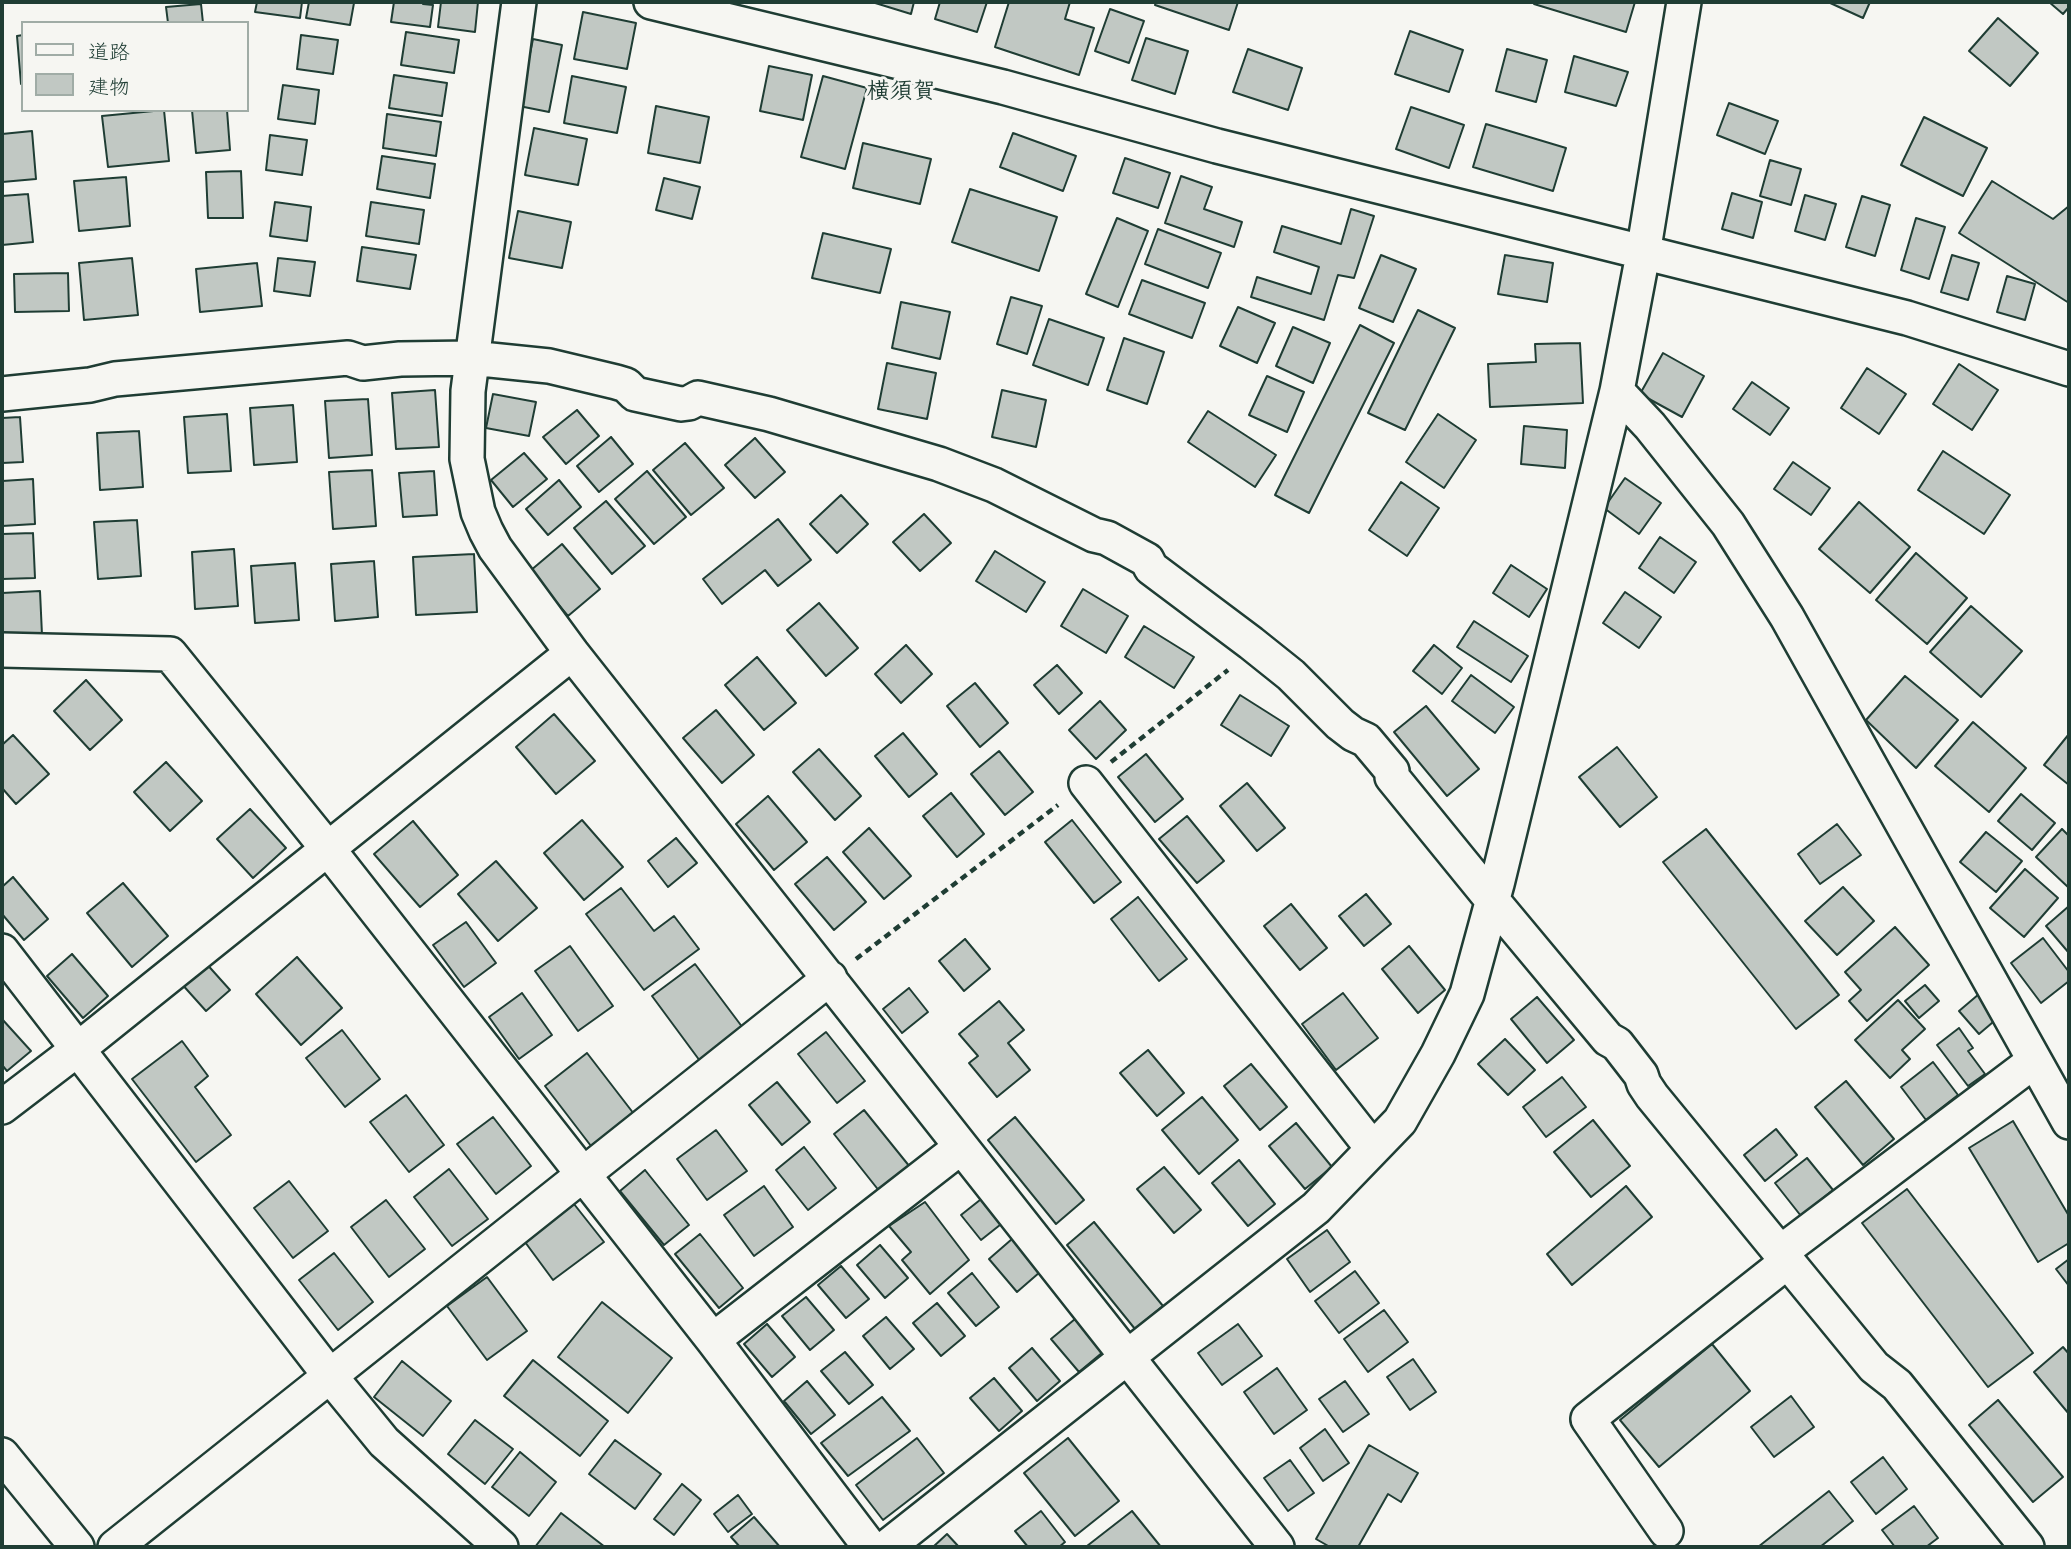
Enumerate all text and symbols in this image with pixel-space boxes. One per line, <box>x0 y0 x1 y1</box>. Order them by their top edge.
legend <box>21 21 248 112</box>
text: 道路 <box>88 38 130 65</box>
text: 建物 <box>88 73 130 100</box>
district label: 横須賀 <box>867 77 935 105</box>

